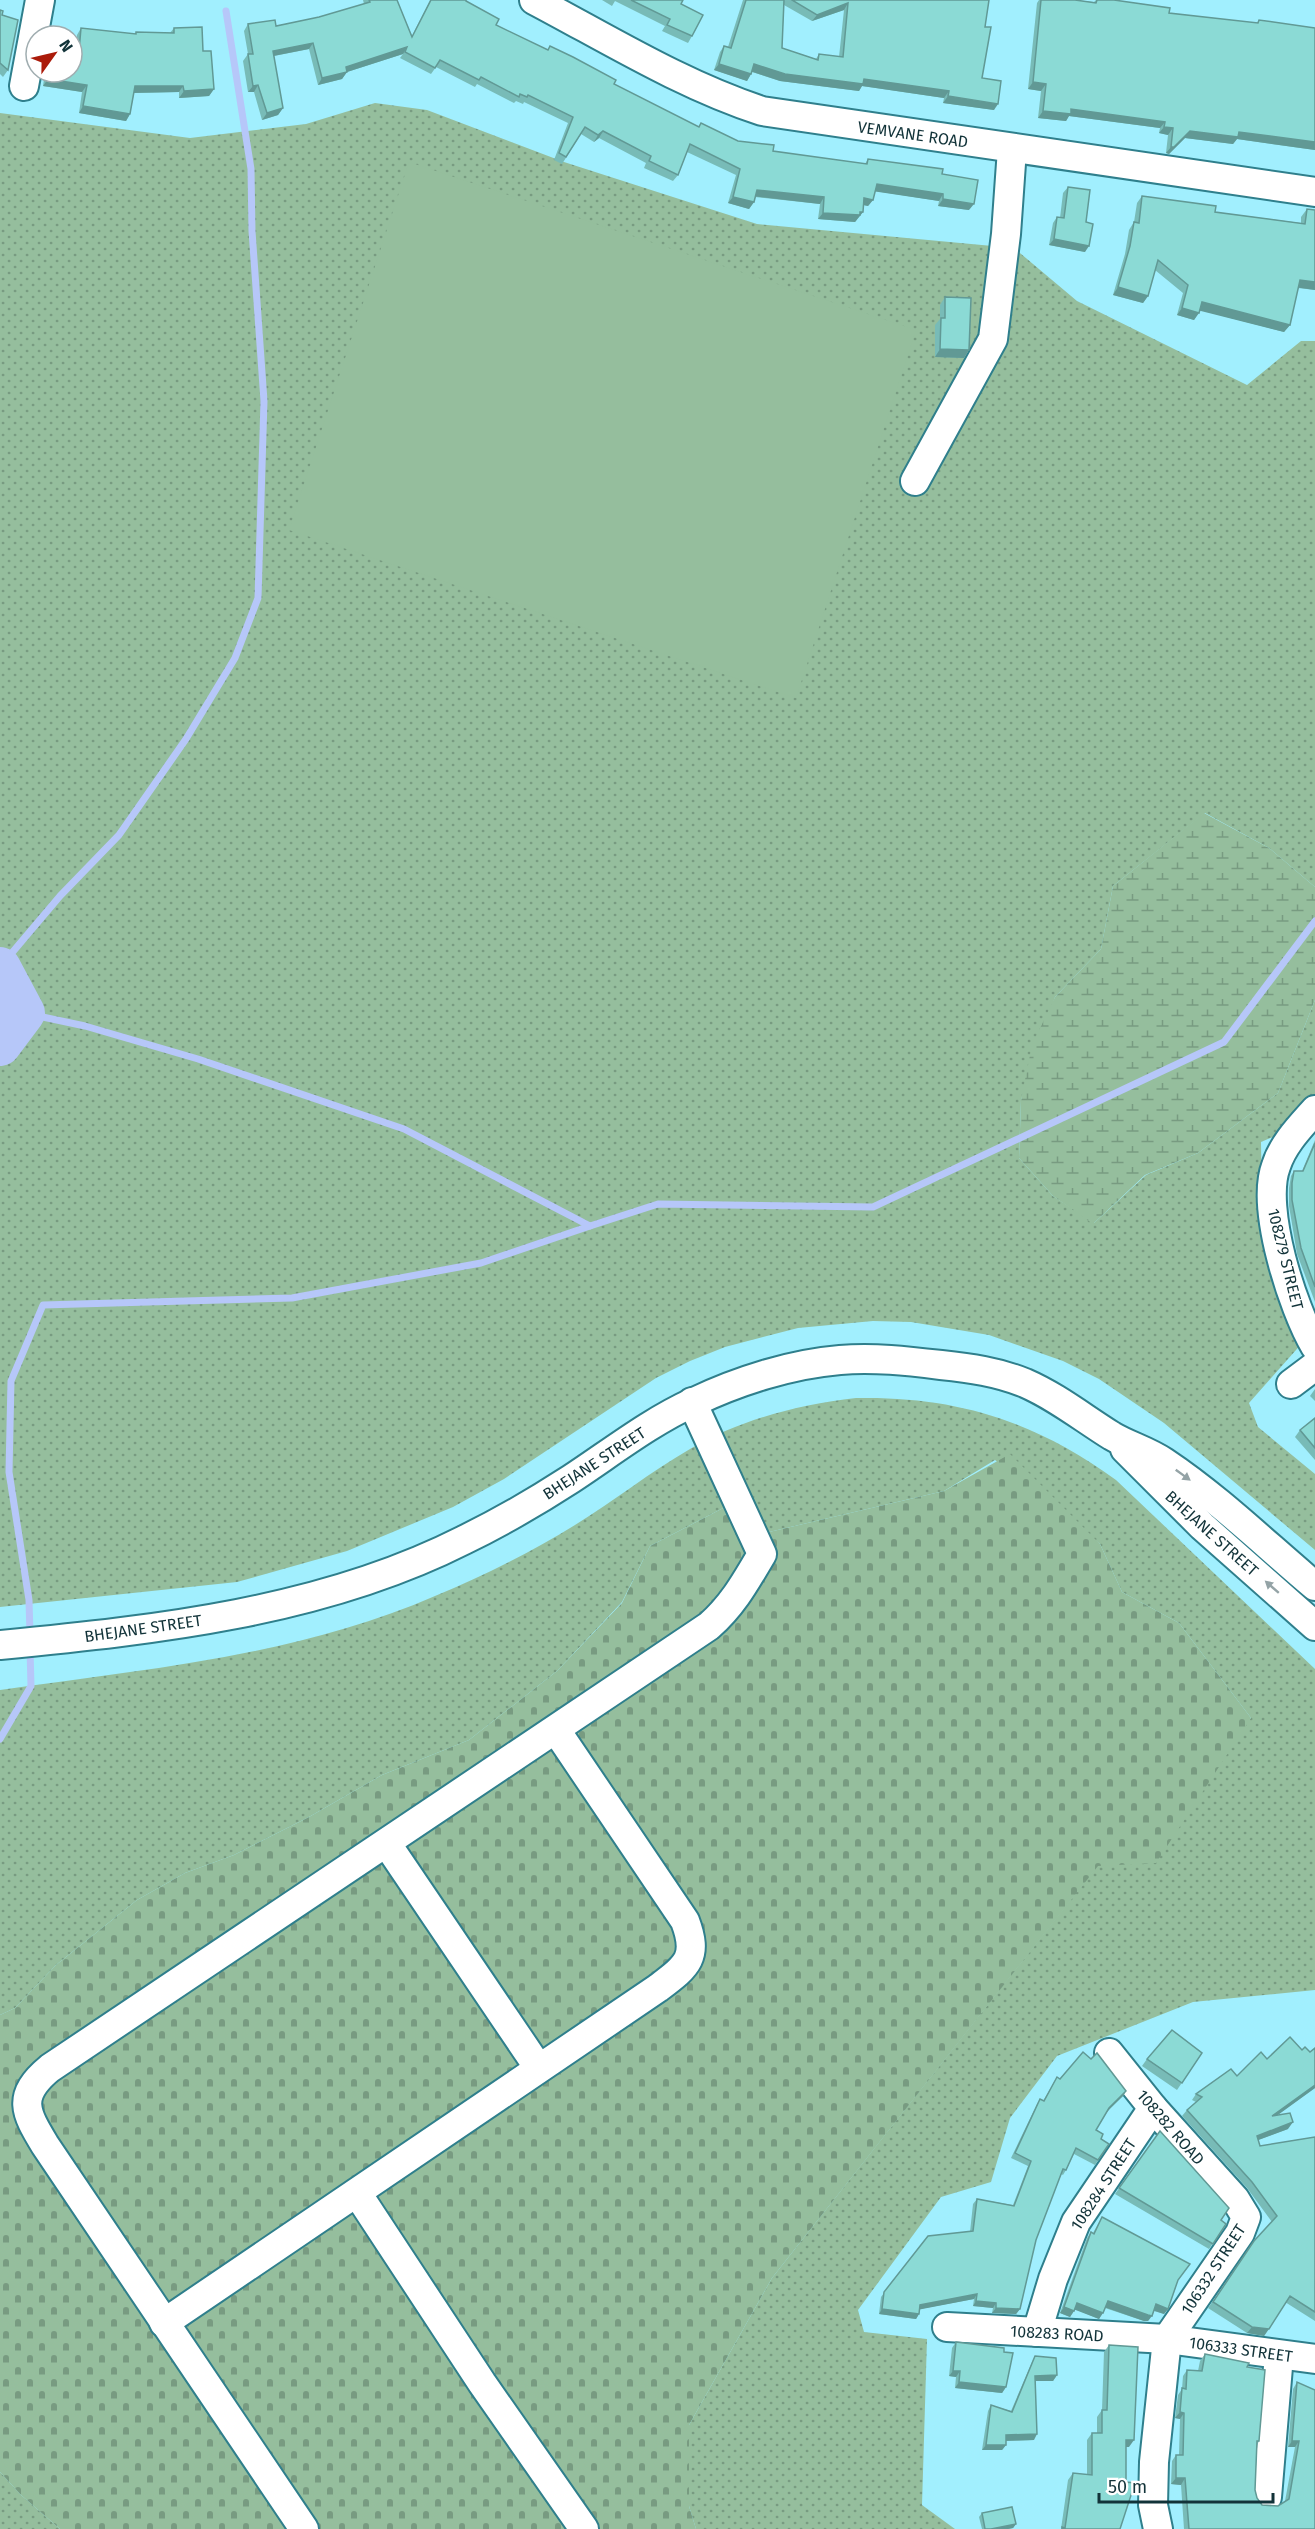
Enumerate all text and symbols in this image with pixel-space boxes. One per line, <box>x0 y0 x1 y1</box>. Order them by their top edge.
north arrow <box>24 24 84 84</box>
text: N <box>55 36 77 56</box>
street label: VEMVANE ROAD <box>856 117 969 152</box>
street label: 108279 STREET <box>1264 1207 1307 1312</box>
street label: BHEJANE STREET <box>539 1423 650 1504</box>
one-way arrow <box>1175 1469 1190 1481</box>
street label: BHEJANE STREET <box>1161 1487 1263 1581</box>
one-way arrow <box>1264 1580 1279 1594</box>
street label: BHEJANE STREET <box>83 1611 204 1646</box>
street label: 108282 ROAD <box>1133 2086 1208 2169</box>
street label: 108284 STREET <box>1067 2134 1141 2234</box>
street label: 106332 STREET <box>1177 2220 1250 2318</box>
street label: 108283 ROAD <box>1010 2322 1104 2345</box>
street label: 106333 STREET <box>1188 2333 1295 2366</box>
scale bar <box>1099 2466 1273 2504</box>
text: 50 m <box>1108 2476 1147 2498</box>

